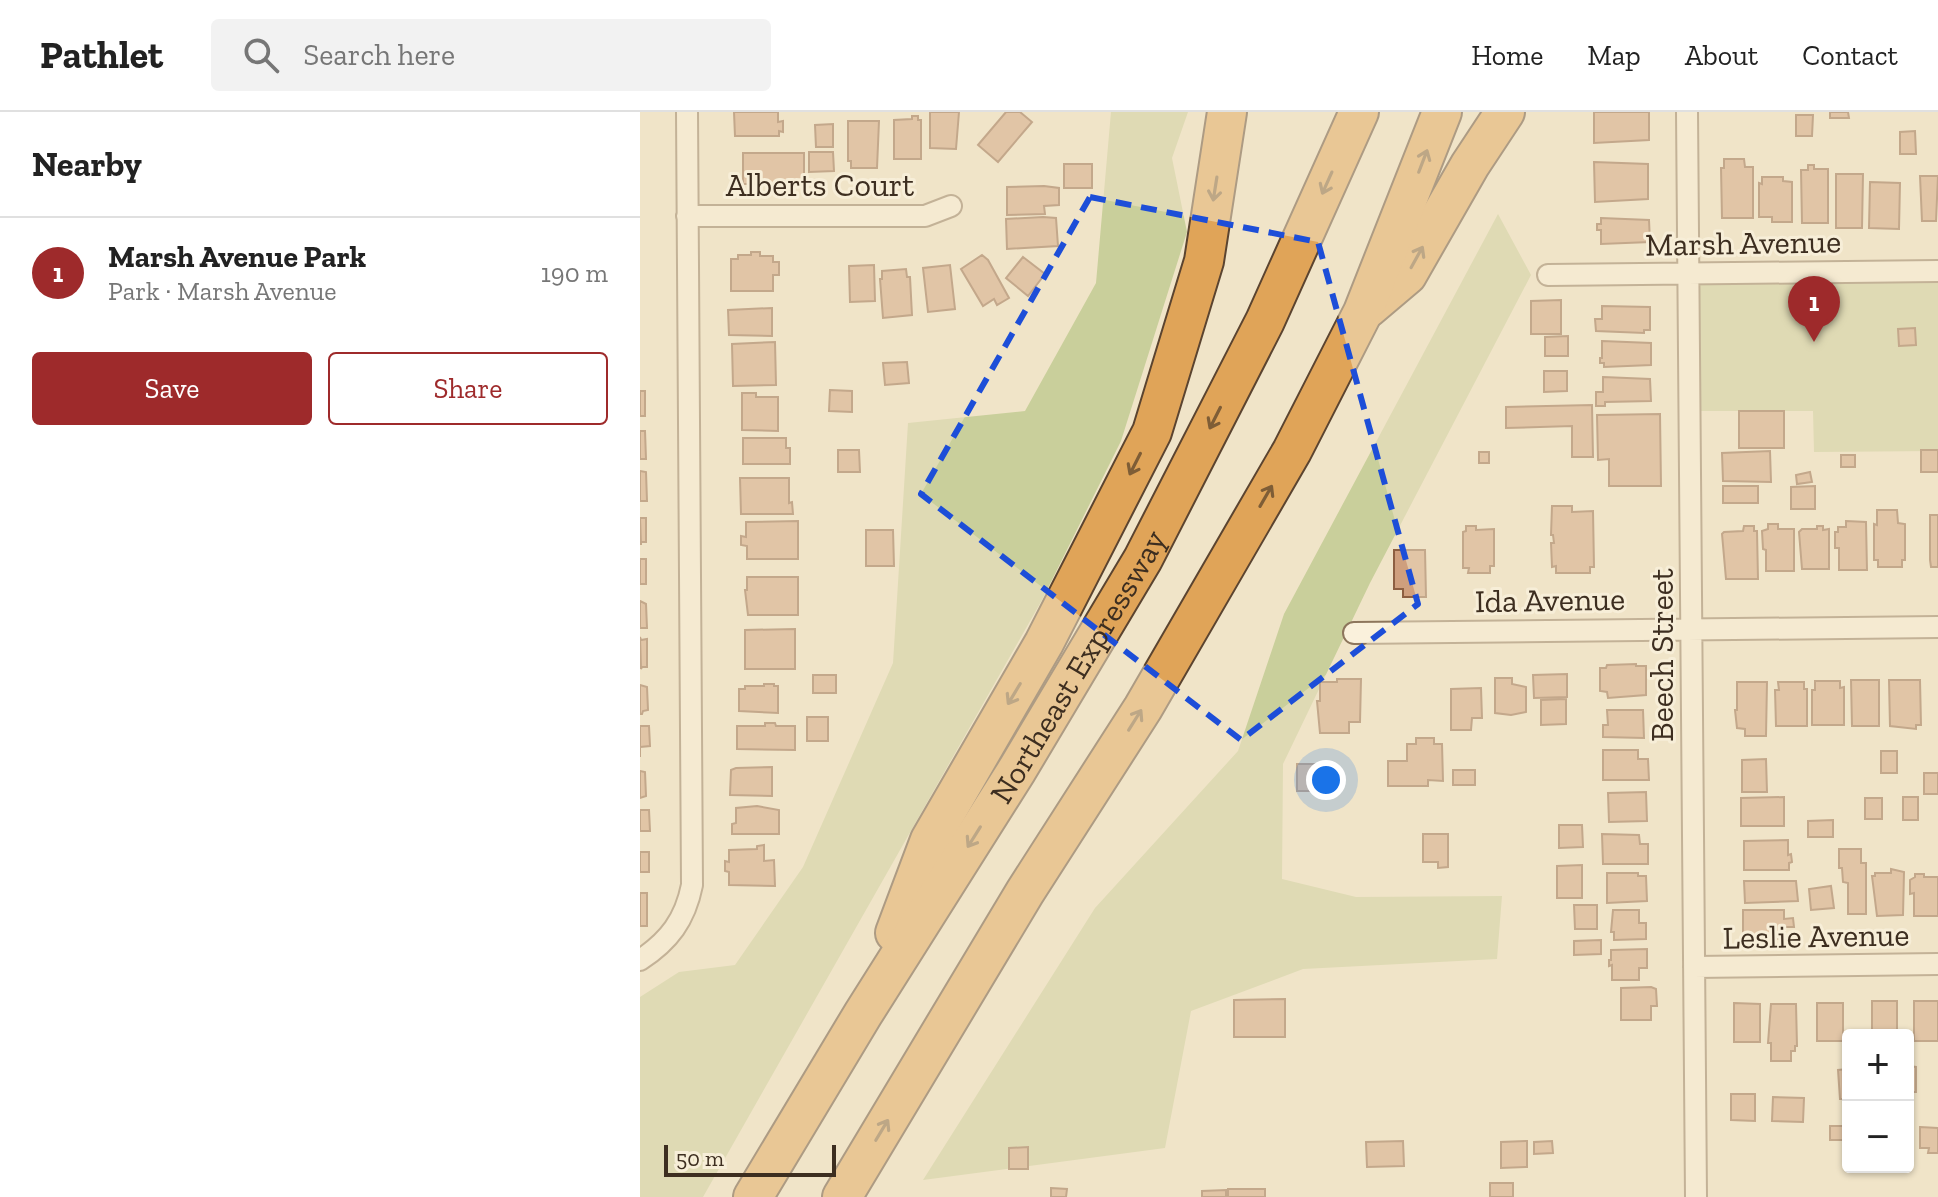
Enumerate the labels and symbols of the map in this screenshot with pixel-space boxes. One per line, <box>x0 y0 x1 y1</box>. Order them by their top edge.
one-way arrow <box>1417 149 1431 174</box>
street label: Alberts Court <box>726 166 914 204</box>
one-way arrow <box>1319 170 1334 195</box>
one-way arrow <box>1207 176 1222 201</box>
street label: Marsh Avenue <box>1645 222 1841 264</box>
one-way arrow <box>1410 246 1425 270</box>
pin: 1 <box>1788 276 1840 342</box>
one-way arrow <box>1207 405 1223 429</box>
one-way arrow <box>1127 452 1143 476</box>
one-way arrow <box>1258 485 1274 508</box>
street label: Northeast Expressway <box>982 523 1174 810</box>
street label: Beech Street <box>1643 568 1681 742</box>
street label: Ida Avenue <box>1475 580 1625 620</box>
one-way arrow <box>1005 682 1021 705</box>
one-way arrow <box>1127 709 1143 732</box>
your location <box>1306 760 1346 800</box>
one-way arrow <box>966 825 982 848</box>
street label: Leslie Avenue <box>1722 915 1910 957</box>
one-way arrow <box>874 1119 890 1142</box>
scale bar <box>664 1141 836 1177</box>

